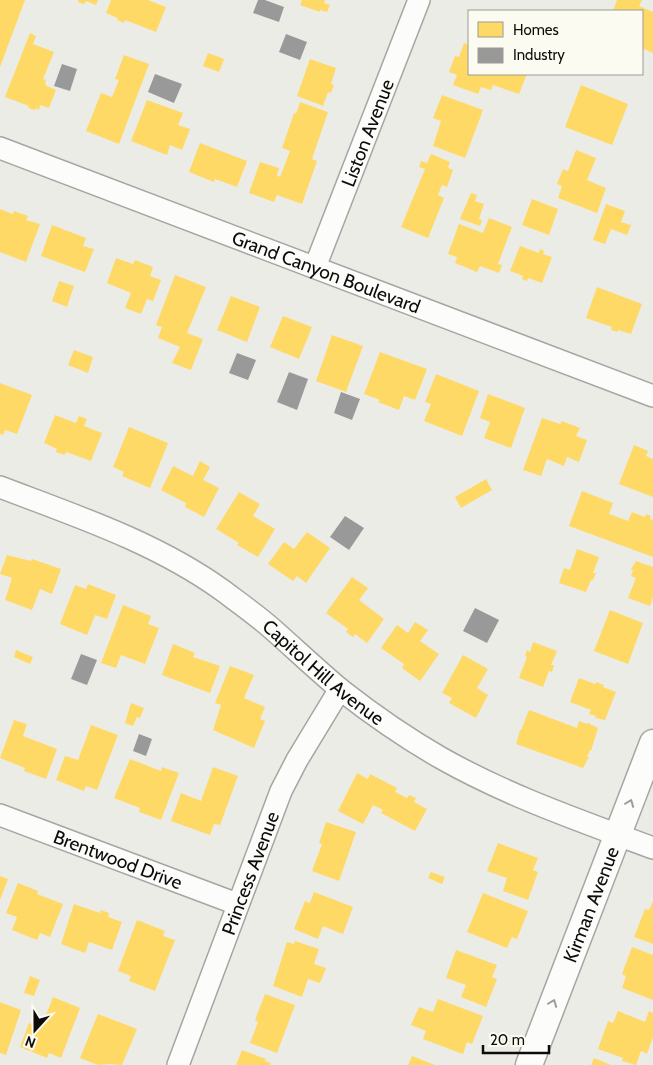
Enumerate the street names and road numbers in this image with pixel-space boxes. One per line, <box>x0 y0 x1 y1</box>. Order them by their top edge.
street label: Liston Avenue <box>336 76 399 190</box>
street label: Grand Canyon Boulevard <box>229 226 424 318</box>
street label: Capitol Hill Avenue <box>258 614 389 730</box>
street label: Princess Avenue <box>217 808 284 938</box>
street label: Brentwood Drive <box>50 825 186 894</box>
street label: Kirman Avenue <box>558 843 624 966</box>

